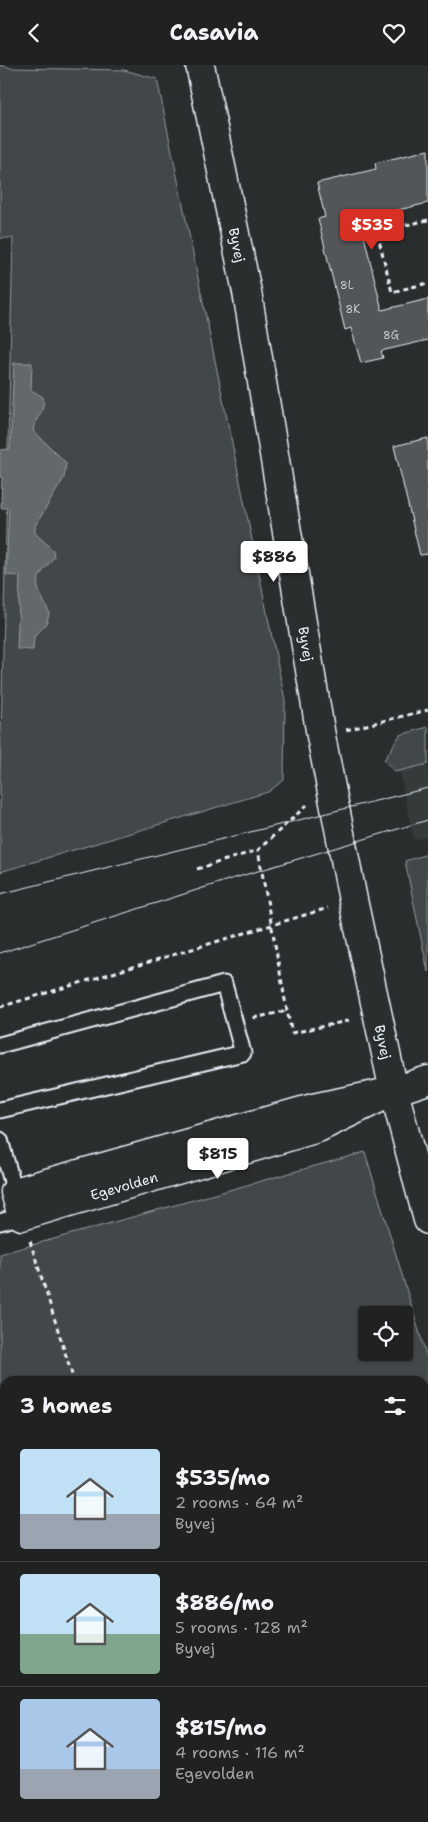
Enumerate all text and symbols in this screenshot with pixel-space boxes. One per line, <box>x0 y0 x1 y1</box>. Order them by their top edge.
text: Casavia <box>170 18 258 47</box>
icon: back <box>20 19 48 47</box>
icon: heart <box>380 19 408 47</box>
pin: $535 <box>342 209 402 251</box>
text: $535 <box>351 214 393 235</box>
street label: Byvej <box>225 226 249 264</box>
house number: 8L <box>340 278 354 293</box>
house number: 8K <box>346 302 360 317</box>
house number: 8G <box>383 328 400 343</box>
pin: $886 <box>244 541 304 583</box>
text: $886 <box>252 546 296 567</box>
street label: Byvej <box>294 625 318 663</box>
street label: Byvej <box>371 1023 395 1061</box>
pin: $815 <box>188 1137 248 1180</box>
text: $815 <box>198 1143 238 1164</box>
street label: Egevolden <box>88 1168 160 1204</box>
map controls <box>358 1306 413 1361</box>
button: locate <box>358 1306 413 1361</box>
text: 3 homes <box>20 1392 112 1420</box>
icon: filters <box>381 1392 409 1420</box>
text: $535/mo <box>175 1464 270 1492</box>
icon: home <box>60 1469 120 1529</box>
text: 2 rooms · 64 m² <box>175 1492 303 1513</box>
text: Byvej <box>175 1513 215 1534</box>
text: $886/mo <box>175 1589 274 1617</box>
icon: home <box>60 1594 120 1654</box>
text: 5 rooms · 128 m² <box>175 1617 308 1638</box>
text: Byvej <box>175 1638 215 1659</box>
text: $815/mo <box>175 1714 267 1742</box>
icon: home <box>60 1719 120 1779</box>
text: 4 rooms · 116 m² <box>175 1742 305 1763</box>
text: Egevolden <box>175 1763 254 1784</box>

